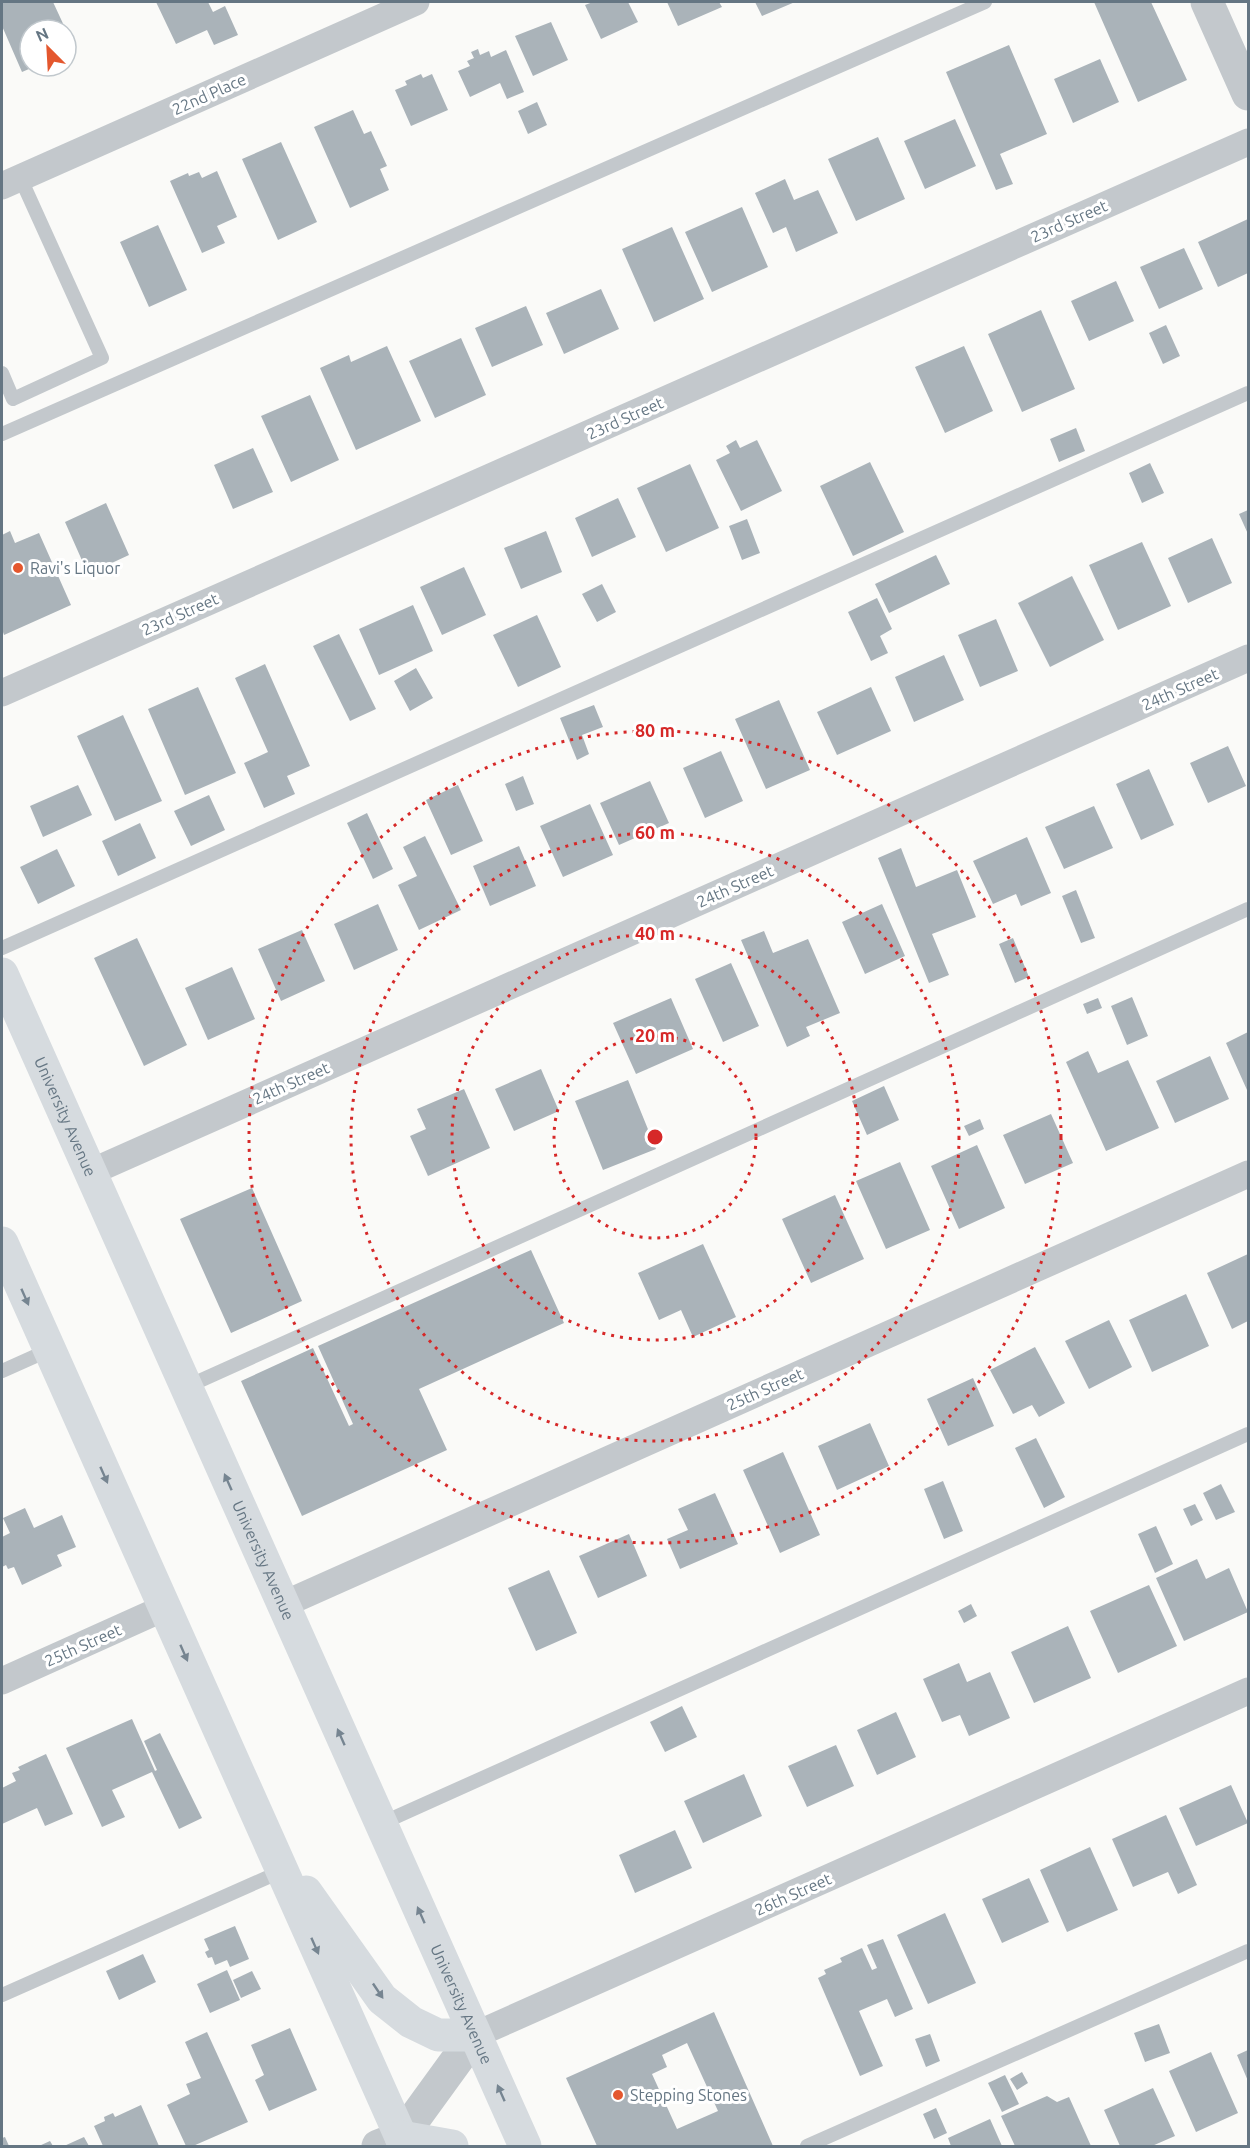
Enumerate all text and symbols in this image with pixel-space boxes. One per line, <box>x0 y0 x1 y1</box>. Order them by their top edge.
north arrow <box>18 18 78 78</box>
text: N <box>33 24 51 45</box>
street label: 22nd Place <box>170 70 248 118</box>
street label: 23rd Street <box>1028 196 1111 246</box>
street label: 23rd Street <box>584 393 667 443</box>
place label: Ravi's Liquor <box>30 559 120 577</box>
marker: Ravi's Liquor <box>11 561 25 575</box>
street label: 23rd Street <box>139 589 222 639</box>
street label: 24th Street <box>1139 664 1222 714</box>
text: 80 m <box>635 720 675 740</box>
text: 60 m <box>635 822 675 842</box>
street label: 24th Street <box>694 861 777 911</box>
text: 40 m <box>635 923 675 943</box>
text: 20 m <box>635 1025 675 1045</box>
street label: University Avenue <box>31 1054 100 1179</box>
street label: 24th Street <box>250 1058 333 1108</box>
centre of rings <box>645 1127 665 1147</box>
one-way arrow <box>21 1288 30 1306</box>
street label: 25th Street <box>724 1364 807 1414</box>
one-way arrow <box>100 1467 109 1484</box>
one-way arrow <box>223 1473 233 1491</box>
street label: University Avenue <box>229 1498 298 1623</box>
street label: 25th Street <box>42 1620 125 1670</box>
one-way arrow <box>179 1645 189 1663</box>
one-way arrow <box>337 1729 346 1746</box>
street label: 26th Street <box>752 1869 835 1919</box>
one-way arrow <box>416 1906 426 1924</box>
one-way arrow <box>311 1937 321 1955</box>
street label: University Avenue <box>427 1941 496 2067</box>
one-way arrow <box>372 1983 383 2000</box>
one-way arrow <box>496 2084 505 2102</box>
place label: Stepping Stones <box>630 2086 747 2104</box>
marker: Stepping Stones <box>611 2088 625 2102</box>

